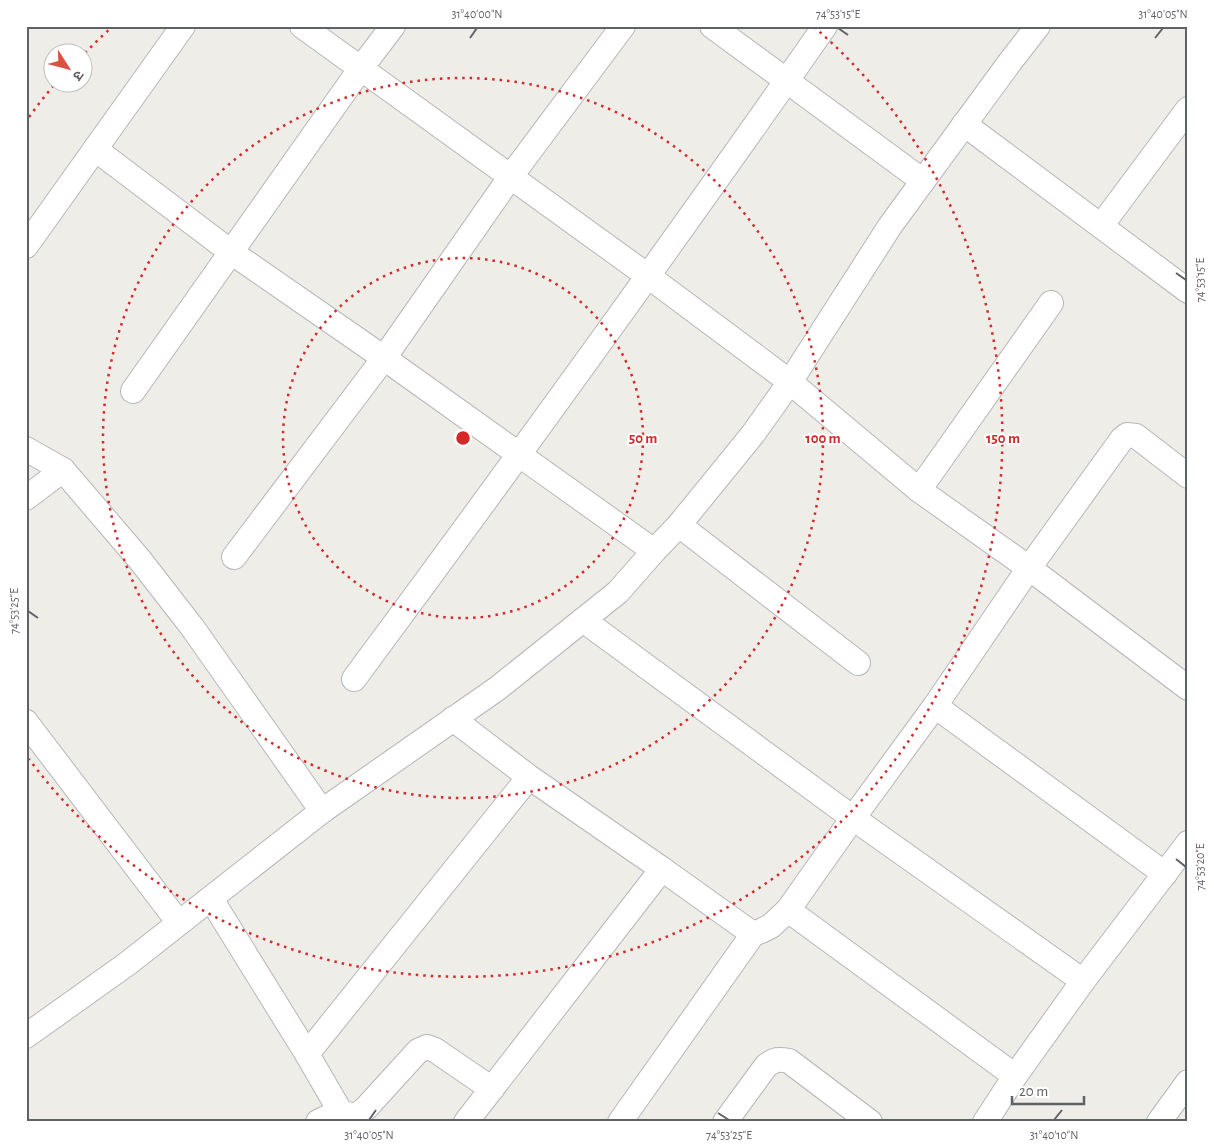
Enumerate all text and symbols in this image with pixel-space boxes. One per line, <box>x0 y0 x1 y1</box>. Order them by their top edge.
text: 31°40'00"N <box>452 8 502 20</box>
text: 74°53'15"E <box>816 8 860 20</box>
text: 31°40'05"N <box>1138 8 1188 20</box>
north arrow <box>42 42 92 92</box>
text: उ <box>69 68 86 83</box>
text: 74°53'15"E <box>1194 258 1206 302</box>
centre of rings <box>454 429 472 447</box>
text: 50 m <box>629 431 657 446</box>
text: 100 m <box>805 431 841 446</box>
text: 150 m <box>986 431 1020 446</box>
text: 74°53'25"E <box>8 588 20 634</box>
text: 74°53'20"E <box>1194 843 1206 891</box>
scale bar <box>1012 1073 1084 1105</box>
text: 20 m <box>1019 1084 1048 1099</box>
text: 31°40'05"N <box>344 1129 394 1141</box>
text: 74°53'25"E <box>706 1129 752 1141</box>
text: 31°40'10"N <box>1030 1129 1078 1141</box>

